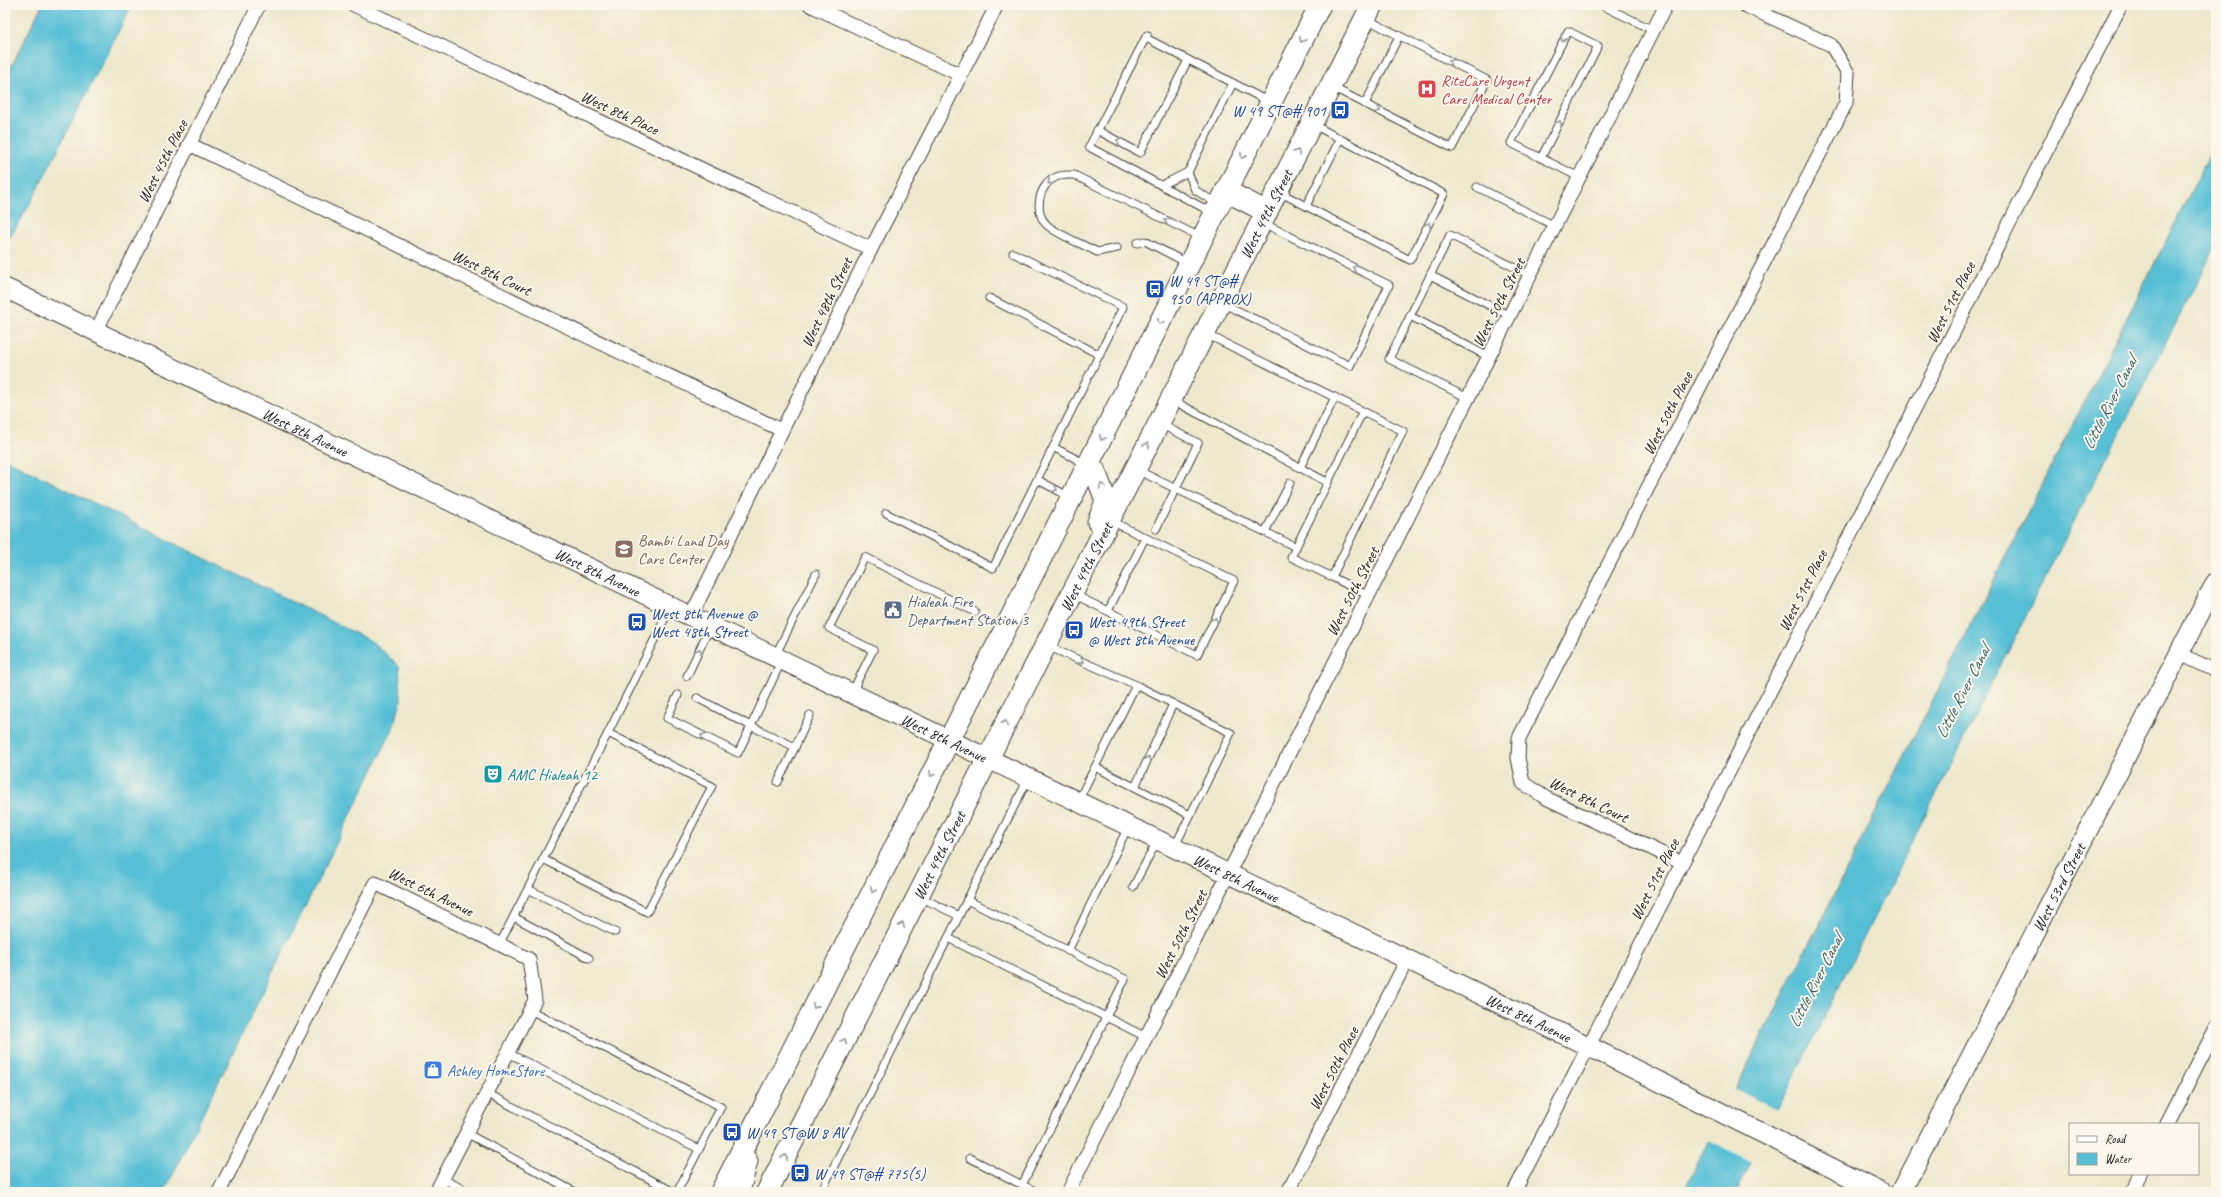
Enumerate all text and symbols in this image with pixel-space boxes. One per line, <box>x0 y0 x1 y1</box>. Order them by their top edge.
one-way arrow <box>1560 35 1568 42</box>
one-way arrow <box>1300 36 1307 43</box>
one-way arrow <box>1448 59 1455 67</box>
place label: RiteCare Urgent Care Medical Center <box>1441 71 1554 109</box>
hospital icon: RiteCare Urgent Care Medical Center <box>1416 78 1438 100</box>
street label: West 8th Place <box>578 86 663 140</box>
bus stop icon: W 49 ST@# 901 <box>1329 99 1351 121</box>
place label: W 49 ST@# 901 <box>1232 101 1327 121</box>
one-way arrow <box>1374 106 1381 113</box>
street label: West 45th Place <box>133 115 193 206</box>
one-way arrow <box>1554 120 1562 127</box>
one-way arrow <box>1115 139 1123 146</box>
one-way arrow <box>1292 149 1300 156</box>
one-way arrow <box>1241 151 1248 159</box>
street label: West 49th Street <box>1236 165 1298 262</box>
one-way arrow <box>1047 177 1055 184</box>
one-way arrow <box>1164 218 1172 226</box>
one-way arrow <box>1423 222 1431 229</box>
street label: West 8th Court <box>449 245 536 301</box>
street label: West 48th Street <box>797 253 858 350</box>
street label: West 50th Street <box>1468 253 1531 350</box>
street label: West 51st Place <box>1922 257 1981 346</box>
one-way arrow <box>1351 265 1359 273</box>
place label: W 49 ST@# 950 (APPROX) <box>1169 271 1252 309</box>
bus stop icon: W 49 ST@# 950 (APPROX) <box>1144 278 1166 300</box>
one-way arrow <box>1157 318 1165 325</box>
water label: Little River Canal <box>2077 348 2144 453</box>
street label: West 50th Place <box>1638 367 1698 458</box>
street label: West 8th Avenue <box>259 404 352 462</box>
one-way arrow <box>1099 434 1106 441</box>
one-way arrow <box>1142 442 1150 450</box>
one-way arrow <box>1098 483 1106 490</box>
one-way arrow <box>1050 484 1058 492</box>
street label: West 49th Street <box>1056 518 1118 615</box>
place label: Bambi Land Day Care Center <box>638 531 730 569</box>
school or university icon: Bambi Land Day Care Center <box>613 538 635 560</box>
street label: West 50th Street <box>1322 542 1385 639</box>
street label: West 8th Avenue <box>551 544 645 602</box>
street label: West 51st Place <box>1774 545 1833 634</box>
place label: Hialeah Fire Department Station 3 <box>907 592 1030 630</box>
public building icon: Hialeah Fire Department Station 3 <box>882 599 904 621</box>
place label: West 8th Avenue @ West 48th Street <box>651 604 759 642</box>
bus stop icon: West 8th Avenue @ West 48th Street <box>626 611 648 633</box>
place label: West 49th Street @ West 8th Avenue <box>1088 612 1196 650</box>
one-way arrow <box>1210 617 1218 625</box>
bus stop icon: West 49th Street @ West 8th Avenue <box>1063 619 1085 641</box>
water label: Little River Canal <box>1930 637 1997 742</box>
one-way arrow <box>694 647 702 655</box>
one-way arrow <box>1077 656 1084 664</box>
street label: West 8th Avenue <box>898 710 991 768</box>
one-way arrow <box>1001 720 1008 728</box>
one-way arrow <box>700 733 708 740</box>
one-way arrow <box>1143 756 1151 763</box>
theatre icon: AMC Hialeah 12 <box>482 763 504 785</box>
place label: AMC Hialeah 12 <box>507 765 599 785</box>
one-way arrow <box>929 770 937 777</box>
street label: West 8th Court <box>1546 772 1633 828</box>
street label: West 49th Street <box>909 806 971 903</box>
street label: West 51st Place <box>1626 834 1685 923</box>
street label: West 53rd Street <box>2028 839 2091 935</box>
street label: West 8th Avenue <box>1190 850 1283 908</box>
street label: West 6th Avenue <box>385 863 478 922</box>
street label: West 50th Street <box>1150 885 1213 982</box>
one-way arrow <box>870 886 878 893</box>
one-way arrow <box>898 922 905 930</box>
water label: Little River Canal <box>1783 926 1850 1031</box>
street label: West 8th Avenue <box>1482 989 1575 1048</box>
one-way arrow <box>812 1002 820 1009</box>
street label: West 50th Place <box>1304 1022 1364 1113</box>
one-way arrow <box>839 1038 846 1046</box>
shop icon: Ashley HomeStore <box>422 1059 444 1081</box>
place label: Ashley HomeStore <box>447 1061 546 1081</box>
bus stop icon: W 49 ST@W 8 AV <box>721 1121 743 1143</box>
place label: W 49 ST@W 8 AV <box>746 1123 850 1143</box>
legend <box>2069 1123 2199 1175</box>
text: Road <box>2105 1131 2127 1147</box>
text: Water <box>2105 1151 2133 1167</box>
one-way arrow <box>780 1154 788 1161</box>
bus stop icon: W 49 ST@# 775(5) <box>789 1162 811 1184</box>
place label: W 49 ST@# 775(5) <box>814 1164 926 1184</box>

